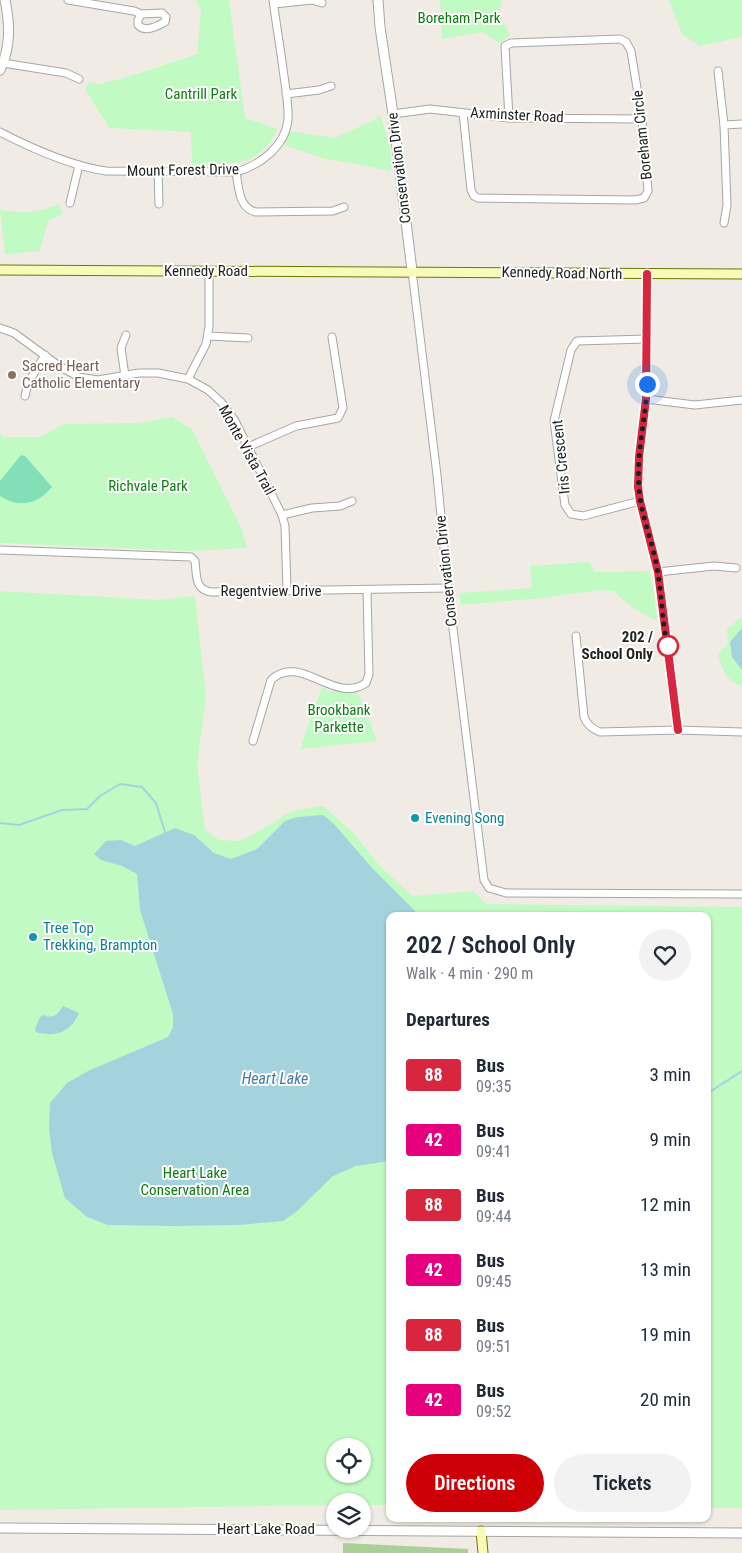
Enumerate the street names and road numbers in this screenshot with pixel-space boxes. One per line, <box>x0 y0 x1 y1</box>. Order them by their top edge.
street label: Boreham Circle <box>628 89 656 181</box>
street label: Axminster Road <box>470 104 564 126</box>
street label: Conservation Drive <box>383 112 415 224</box>
street label: Mount Forest Drive <box>127 160 239 180</box>
street label: Kennedy Road <box>164 262 248 280</box>
street label: Kennedy Road North <box>501 263 623 283</box>
street label: Monte Vista Trail <box>215 402 279 498</box>
street label: Iris Crescent <box>548 419 574 495</box>
street label: Conservation Drive <box>431 515 461 627</box>
street label: Regentview Drive <box>220 582 322 600</box>
street label: Heart Lake Road <box>217 1520 315 1538</box>

